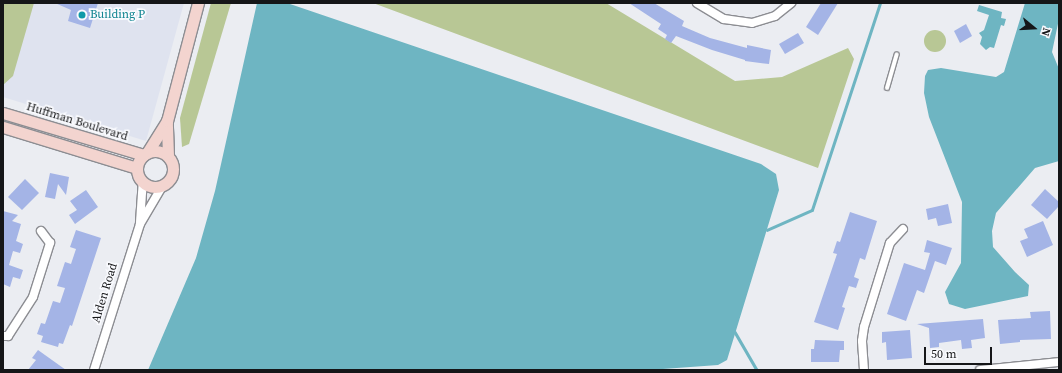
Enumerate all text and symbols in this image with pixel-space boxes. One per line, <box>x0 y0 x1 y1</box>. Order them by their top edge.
place label: Building P <box>90 8 145 22</box>
north arrow <box>1014 8 1054 48</box>
marker: Building P <box>77 10 87 20</box>
text: N <box>1038 26 1054 38</box>
street label: Huffman Boulevard <box>25 100 129 144</box>
street label: Alden Road <box>89 261 121 325</box>
scale bar <box>926 339 994 365</box>
text: 50 m <box>931 346 957 362</box>

